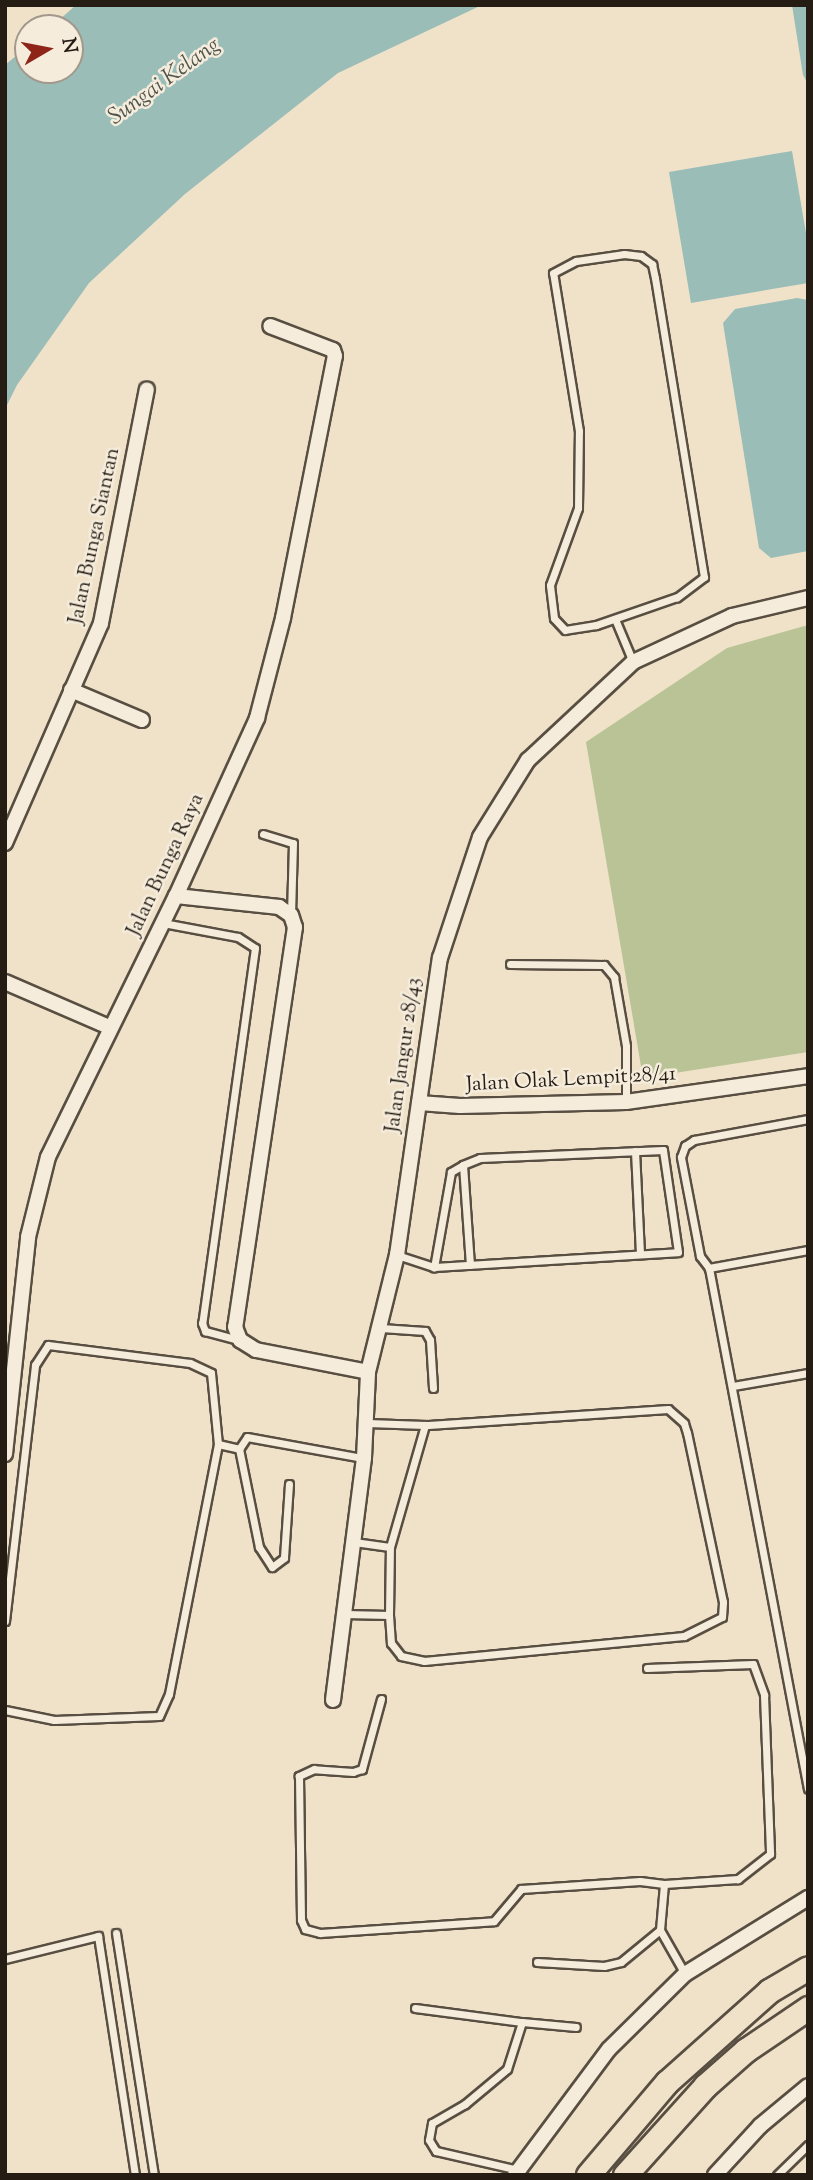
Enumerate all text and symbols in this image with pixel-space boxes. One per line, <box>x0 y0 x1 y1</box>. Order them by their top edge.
north arrow <box>14 14 84 84</box>
water label: Sungai Kelang <box>104 32 226 132</box>
text: N <box>54 36 83 55</box>
street label: Jalan Bunga Siantan <box>64 445 126 627</box>
street label: Jalan Bunga Raya <box>122 790 210 940</box>
street label: Jalan Jangur 28/43 <box>381 976 427 1134</box>
street label: Jalan Olak Lempit 28/41 <box>465 1062 677 1098</box>

